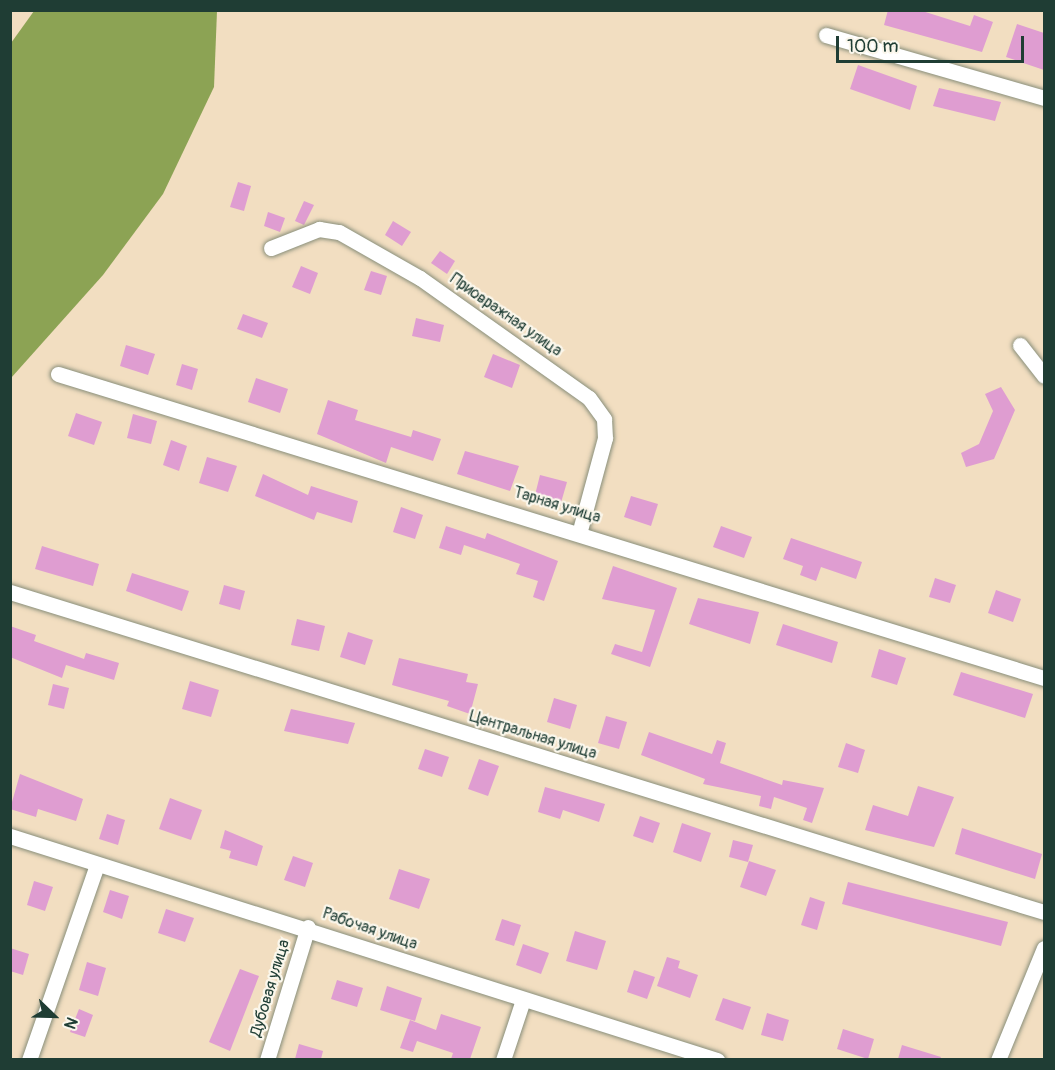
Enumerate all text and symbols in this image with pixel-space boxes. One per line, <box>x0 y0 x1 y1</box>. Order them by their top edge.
scale bar <box>839 24 1026 62</box>
text: 100 m <box>847 35 899 58</box>
street label: Приовражная улица <box>446 269 566 361</box>
street label: Тарная улица <box>511 483 603 527</box>
street label: Центральная улица <box>467 706 599 764</box>
street label: Рабочая улица <box>320 904 420 954</box>
street label: Дубовая улица <box>246 937 294 1039</box>
north arrow <box>24 986 84 1046</box>
text: N <box>59 1014 82 1032</box>

